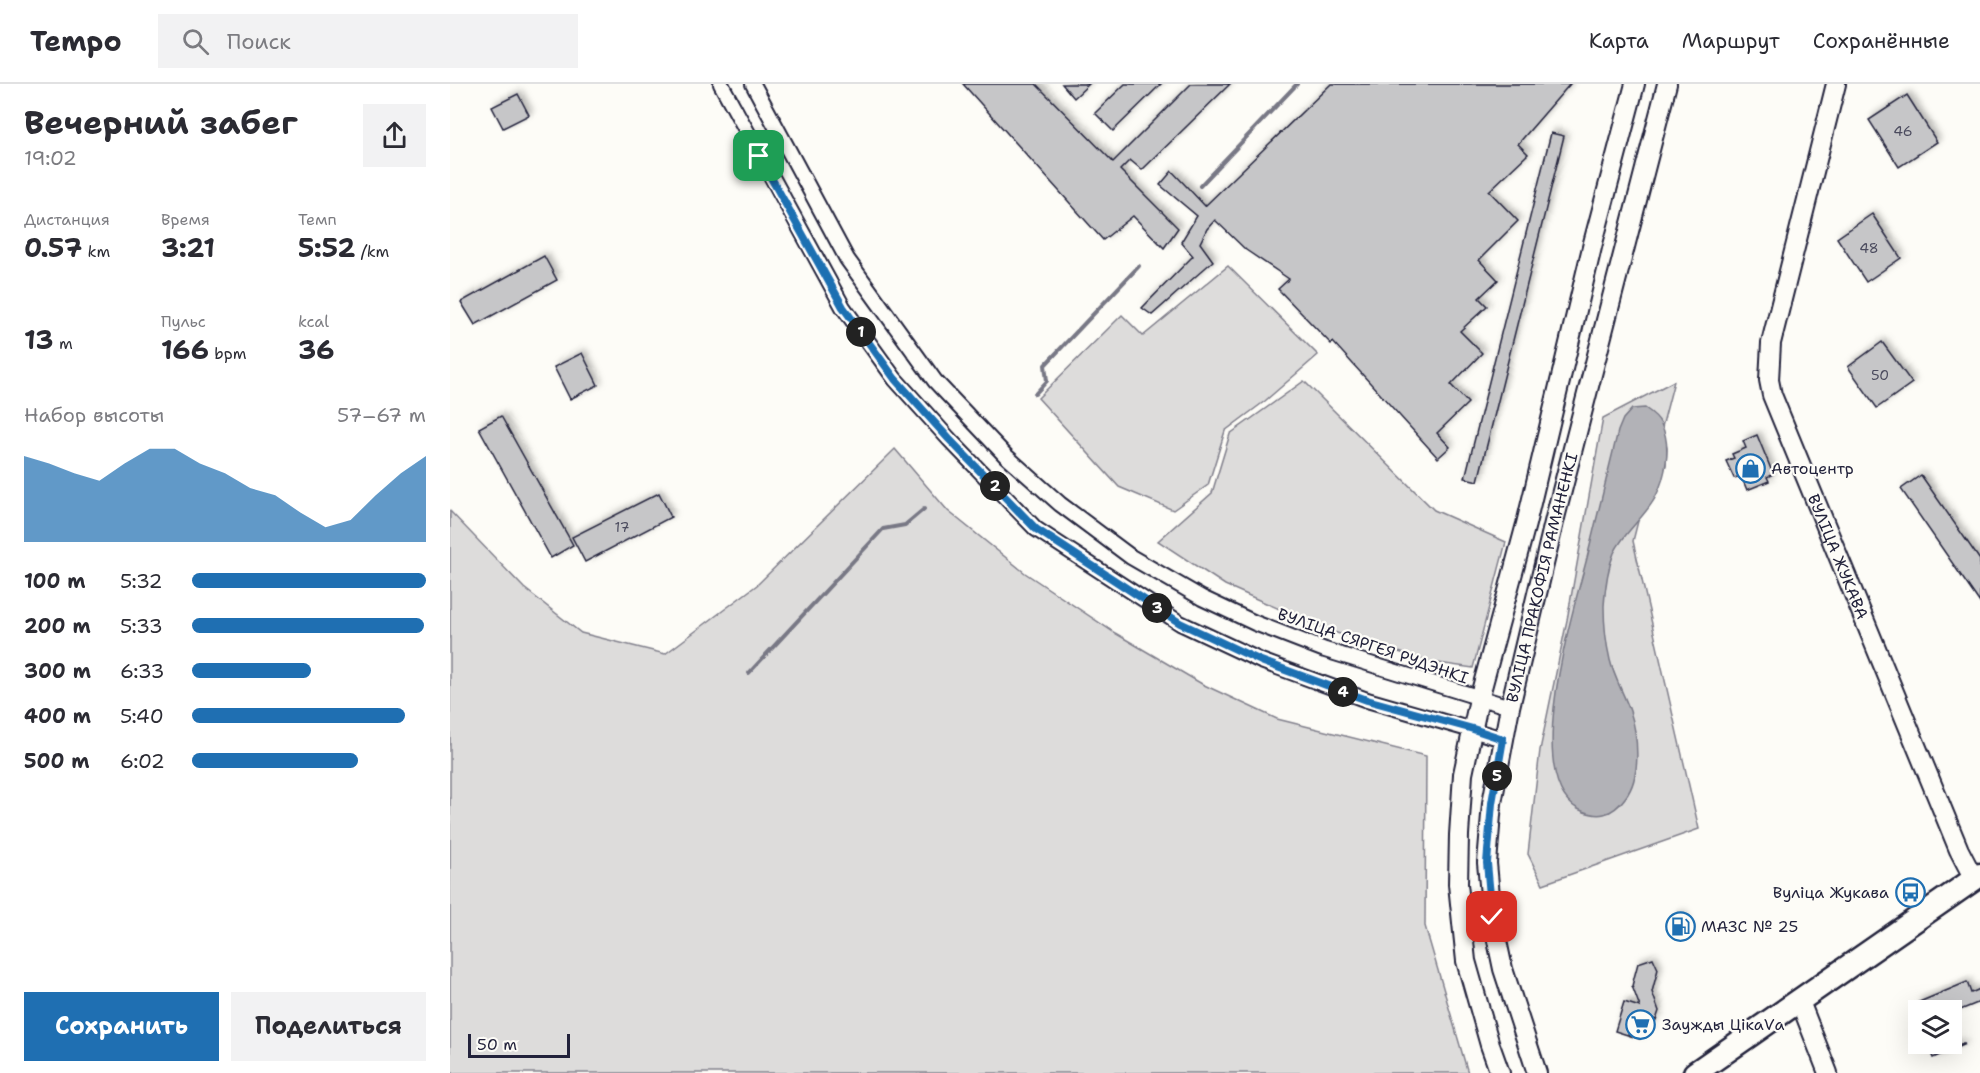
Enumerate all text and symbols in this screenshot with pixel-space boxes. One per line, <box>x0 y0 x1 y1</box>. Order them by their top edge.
search box <box>158 14 578 68</box>
text: Tempo <box>30 22 122 60</box>
icon: search <box>179 25 212 58</box>
text: Поиск <box>227 27 291 56</box>
text: Карта <box>1589 27 1649 55</box>
text: Маршрут <box>1682 27 1780 55</box>
text: Сохранённые <box>1813 27 1950 55</box>
text: Вечерний забег <box>24 100 298 145</box>
button: share <box>363 104 426 167</box>
house number: 46 <box>1893 122 1913 140</box>
pin <box>733 130 784 181</box>
icon: arrive <box>742 139 775 172</box>
text: 19:02 <box>24 145 77 171</box>
text: Дистанция <box>24 209 110 230</box>
text: Время <box>161 209 210 230</box>
text: Темп <box>298 209 337 230</box>
text: 0.57 <box>24 230 82 265</box>
text: 3:21 <box>161 230 215 265</box>
text: 5:52 <box>298 230 355 265</box>
house number: 48 <box>1859 239 1879 257</box>
text: km <box>82 241 110 262</box>
text: /km <box>355 241 389 262</box>
text: Пульс <box>161 311 206 332</box>
text: kcal <box>298 311 329 332</box>
pin: 1 <box>846 317 876 347</box>
text: 1 <box>857 321 865 342</box>
text: 13 <box>24 322 54 357</box>
text: 166 <box>161 332 209 367</box>
text: 36 <box>298 332 334 367</box>
text: m <box>54 333 73 354</box>
text: bpm <box>209 343 247 364</box>
house number: 50 <box>1871 366 1889 384</box>
text: Набор высоты <box>24 402 164 428</box>
text: 57–67 m <box>337 402 426 428</box>
street label: ВУЛІЦА ПРАКОФІЯ РАМАНЕНКІ <box>1501 450 1582 705</box>
shop icon: Автоцентр <box>1734 452 1766 484</box>
place label: Автоцентр <box>1771 458 1854 479</box>
pin: 2 <box>980 471 1010 501</box>
text: 2 <box>989 475 1001 496</box>
street label: ВУЛІЦА ЖУКАВА <box>1803 491 1873 622</box>
house number: 17 <box>615 518 629 536</box>
text: 100 m <box>24 568 86 594</box>
text: 5:32 <box>120 568 163 594</box>
pin: 3 <box>1142 593 1172 623</box>
text: 3 <box>1151 597 1163 618</box>
street label: ВУЛІЦА СЯРГЕЯ РУДЭНКІ <box>1275 603 1471 689</box>
text: 200 m <box>24 613 91 639</box>
text: 5:33 <box>120 613 163 639</box>
text: 300 m <box>24 658 91 684</box>
text: 6:33 <box>120 658 165 684</box>
pin: 4 <box>1328 677 1358 707</box>
text: 4 <box>1337 681 1349 702</box>
text: 400 m <box>24 703 91 729</box>
text: 5:40 <box>120 703 164 729</box>
text: 500 m <box>24 748 90 774</box>
text: 6:02 <box>120 748 165 774</box>
pin: 5 <box>1482 761 1512 791</box>
text: 5 <box>1492 765 1502 786</box>
bus stop icon: Вуліца Жукава <box>1894 876 1926 908</box>
place label: Вуліца Жукава <box>1773 882 1889 903</box>
pin <box>1466 891 1517 942</box>
icon: check <box>1475 900 1508 933</box>
fuel station icon: МАЗС № 25 <box>1664 910 1696 942</box>
place label: МАЗС № 25 <box>1701 916 1798 937</box>
button: Сохранить <box>24 992 219 1061</box>
button: Поделиться <box>231 992 426 1061</box>
map controls <box>1908 1000 1962 1054</box>
button: layers <box>1908 1000 1962 1054</box>
supermarket icon: Заужды ЦікаVа <box>1625 1008 1657 1040</box>
place label: Заужды ЦікаVа <box>1662 1014 1784 1035</box>
scale bar <box>468 1031 570 1058</box>
text: 50 m <box>477 1034 517 1055</box>

